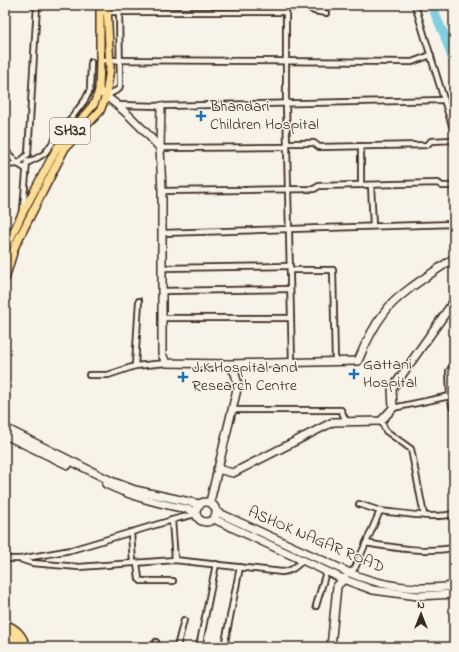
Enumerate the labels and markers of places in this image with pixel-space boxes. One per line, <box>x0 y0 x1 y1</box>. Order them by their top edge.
place label: Bhandari Children Hospital <box>209 95 319 137</box>
marker: Bhandari Children Hospital <box>195 110 207 122</box>
place label: Gattani Hospital <box>363 353 417 395</box>
place label: J.K.Hospital and Research Centre <box>192 356 298 398</box>
marker: Gattani Hospital <box>348 368 360 380</box>
marker: J.K.Hospital and Research Centre <box>177 371 189 383</box>

